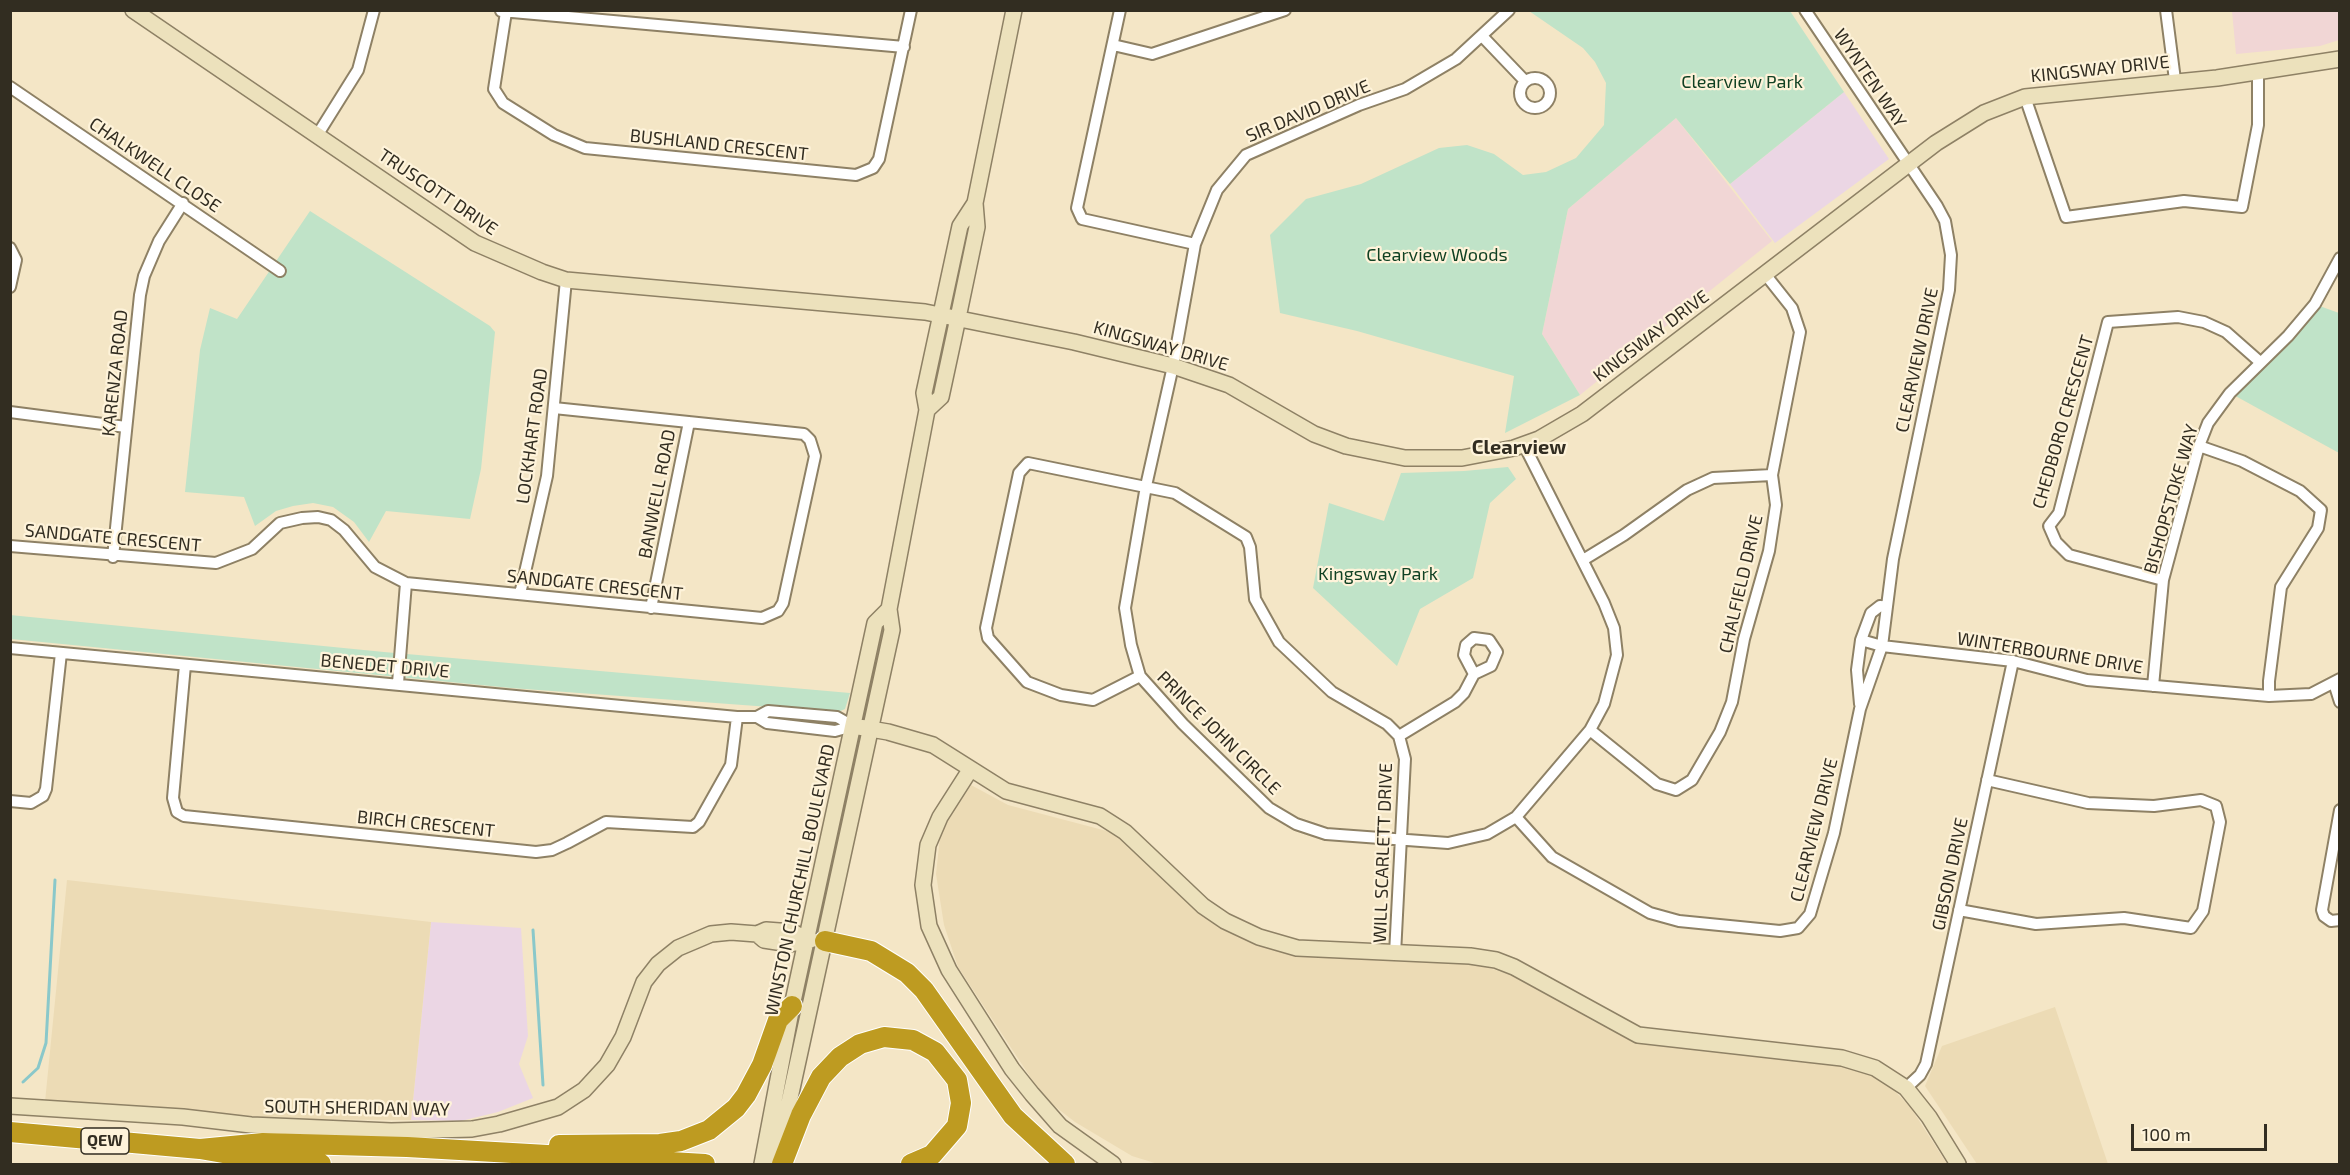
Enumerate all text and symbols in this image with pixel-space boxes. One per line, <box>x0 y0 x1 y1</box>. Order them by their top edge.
street label: WYNTEN WAY <box>1829 25 1911 131</box>
street label: KINGSWAY DRIVE <box>2030 51 2170 87</box>
park label: Clearview Park <box>1681 71 1803 93</box>
street label: SIR DAVID DRIVE <box>1243 75 1373 147</box>
street label: CHALKWELL CLOSE <box>85 113 225 217</box>
street label: BUSHLAND CRESCENT <box>629 125 809 165</box>
street label: TRUSCOTT DRIVE <box>374 144 502 240</box>
park label: Clearview Woods <box>1366 244 1508 266</box>
street label: KINGSWAY DRIVE <box>1589 285 1713 387</box>
street label: CLEARVIEW DRIVE <box>1891 286 1943 434</box>
street label: KARENZA ROAD <box>98 309 132 437</box>
street label: KINGSWAY DRIVE <box>1091 316 1231 376</box>
street label: CHEDBORO CRESCENT <box>2028 333 2098 511</box>
street label: LOCKHART ROAD <box>512 367 552 505</box>
street label: BISHOPSTOKE WAY <box>2139 422 2203 576</box>
street label: BANWELL ROAD <box>634 428 680 560</box>
district label: Clearview <box>1472 435 1566 459</box>
street label: CHALFIELD DRIVE <box>1715 513 1767 655</box>
street label: SANDGATE CRESCENT <box>24 520 202 556</box>
park label: Kingsway Park <box>1318 563 1438 585</box>
street label: SANDGATE CRESCENT <box>506 565 684 605</box>
street label: WINTERBOURNE DRIVE <box>1955 628 2145 678</box>
street label: BENEDET DRIVE <box>320 650 450 682</box>
street label: PRINCE JOHN CIRCLE <box>1153 667 1285 799</box>
street label: WINSTON CHURCHILL BOULEVARD <box>761 742 839 1018</box>
street label: CLEARVIEW DRIVE <box>1786 756 1842 904</box>
street label: WILL SCARLETT DRIVE <box>1369 763 1397 943</box>
street label: BIRCH CRESCENT <box>356 806 496 842</box>
street label: GIBSON DRIVE <box>1927 816 1973 932</box>
street label: SOUTH SHERIDAN WAY <box>264 1096 450 1120</box>
scale bar <box>2134 1112 2270 1150</box>
text: 100 m <box>2142 1123 2191 1145</box>
road number: QEW <box>81 1128 129 1154</box>

